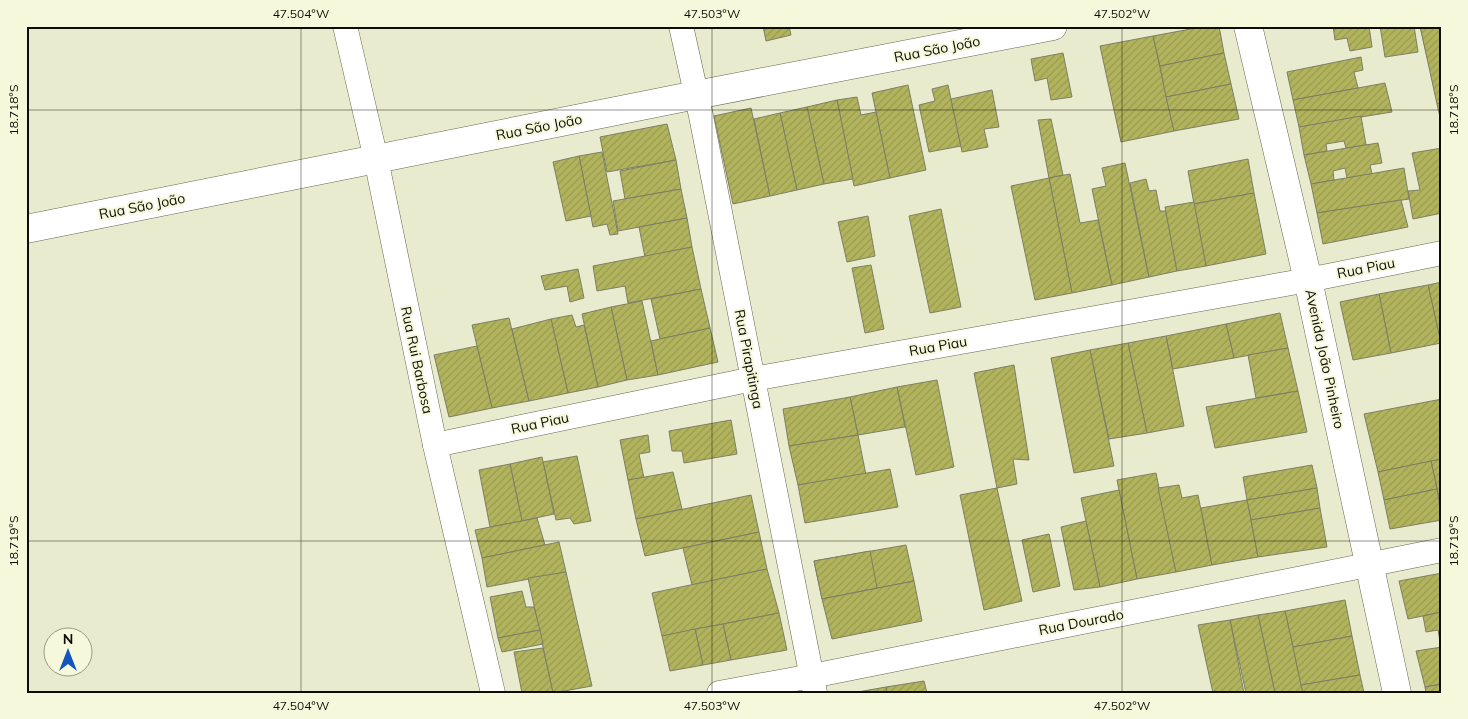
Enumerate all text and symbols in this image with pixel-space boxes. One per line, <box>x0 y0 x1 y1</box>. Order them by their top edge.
text: 47.504°W <box>273 6 329 21</box>
text: 47.503°W <box>684 6 740 21</box>
text: 47.502°W <box>1094 6 1150 21</box>
street label: Rua São João <box>892 32 982 66</box>
text: 18.718°S <box>6 85 21 135</box>
text: 18.718°S <box>1446 85 1461 135</box>
street label: Rua São João <box>494 110 584 144</box>
street label: Rua São João <box>97 189 187 223</box>
street label: Rua Piau <box>1335 254 1397 282</box>
street label: Avenida João Pinheiro <box>1301 288 1349 430</box>
street label: Rua Rui Barbosa <box>397 305 437 415</box>
street label: Rua Pirapitinga <box>731 308 767 410</box>
street label: Rua Piau <box>908 332 968 360</box>
street label: Rua Piau <box>509 408 571 438</box>
text: 18.719°S <box>6 516 21 566</box>
text: 18.719°S <box>1446 516 1461 566</box>
street label: Rua Dourado <box>1037 605 1125 639</box>
north arrow <box>42 626 92 676</box>
text: N <box>63 630 73 648</box>
text: 47.504°W <box>273 698 329 713</box>
text: 47.503°W <box>684 698 740 713</box>
text: 47.502°W <box>1094 698 1150 713</box>

